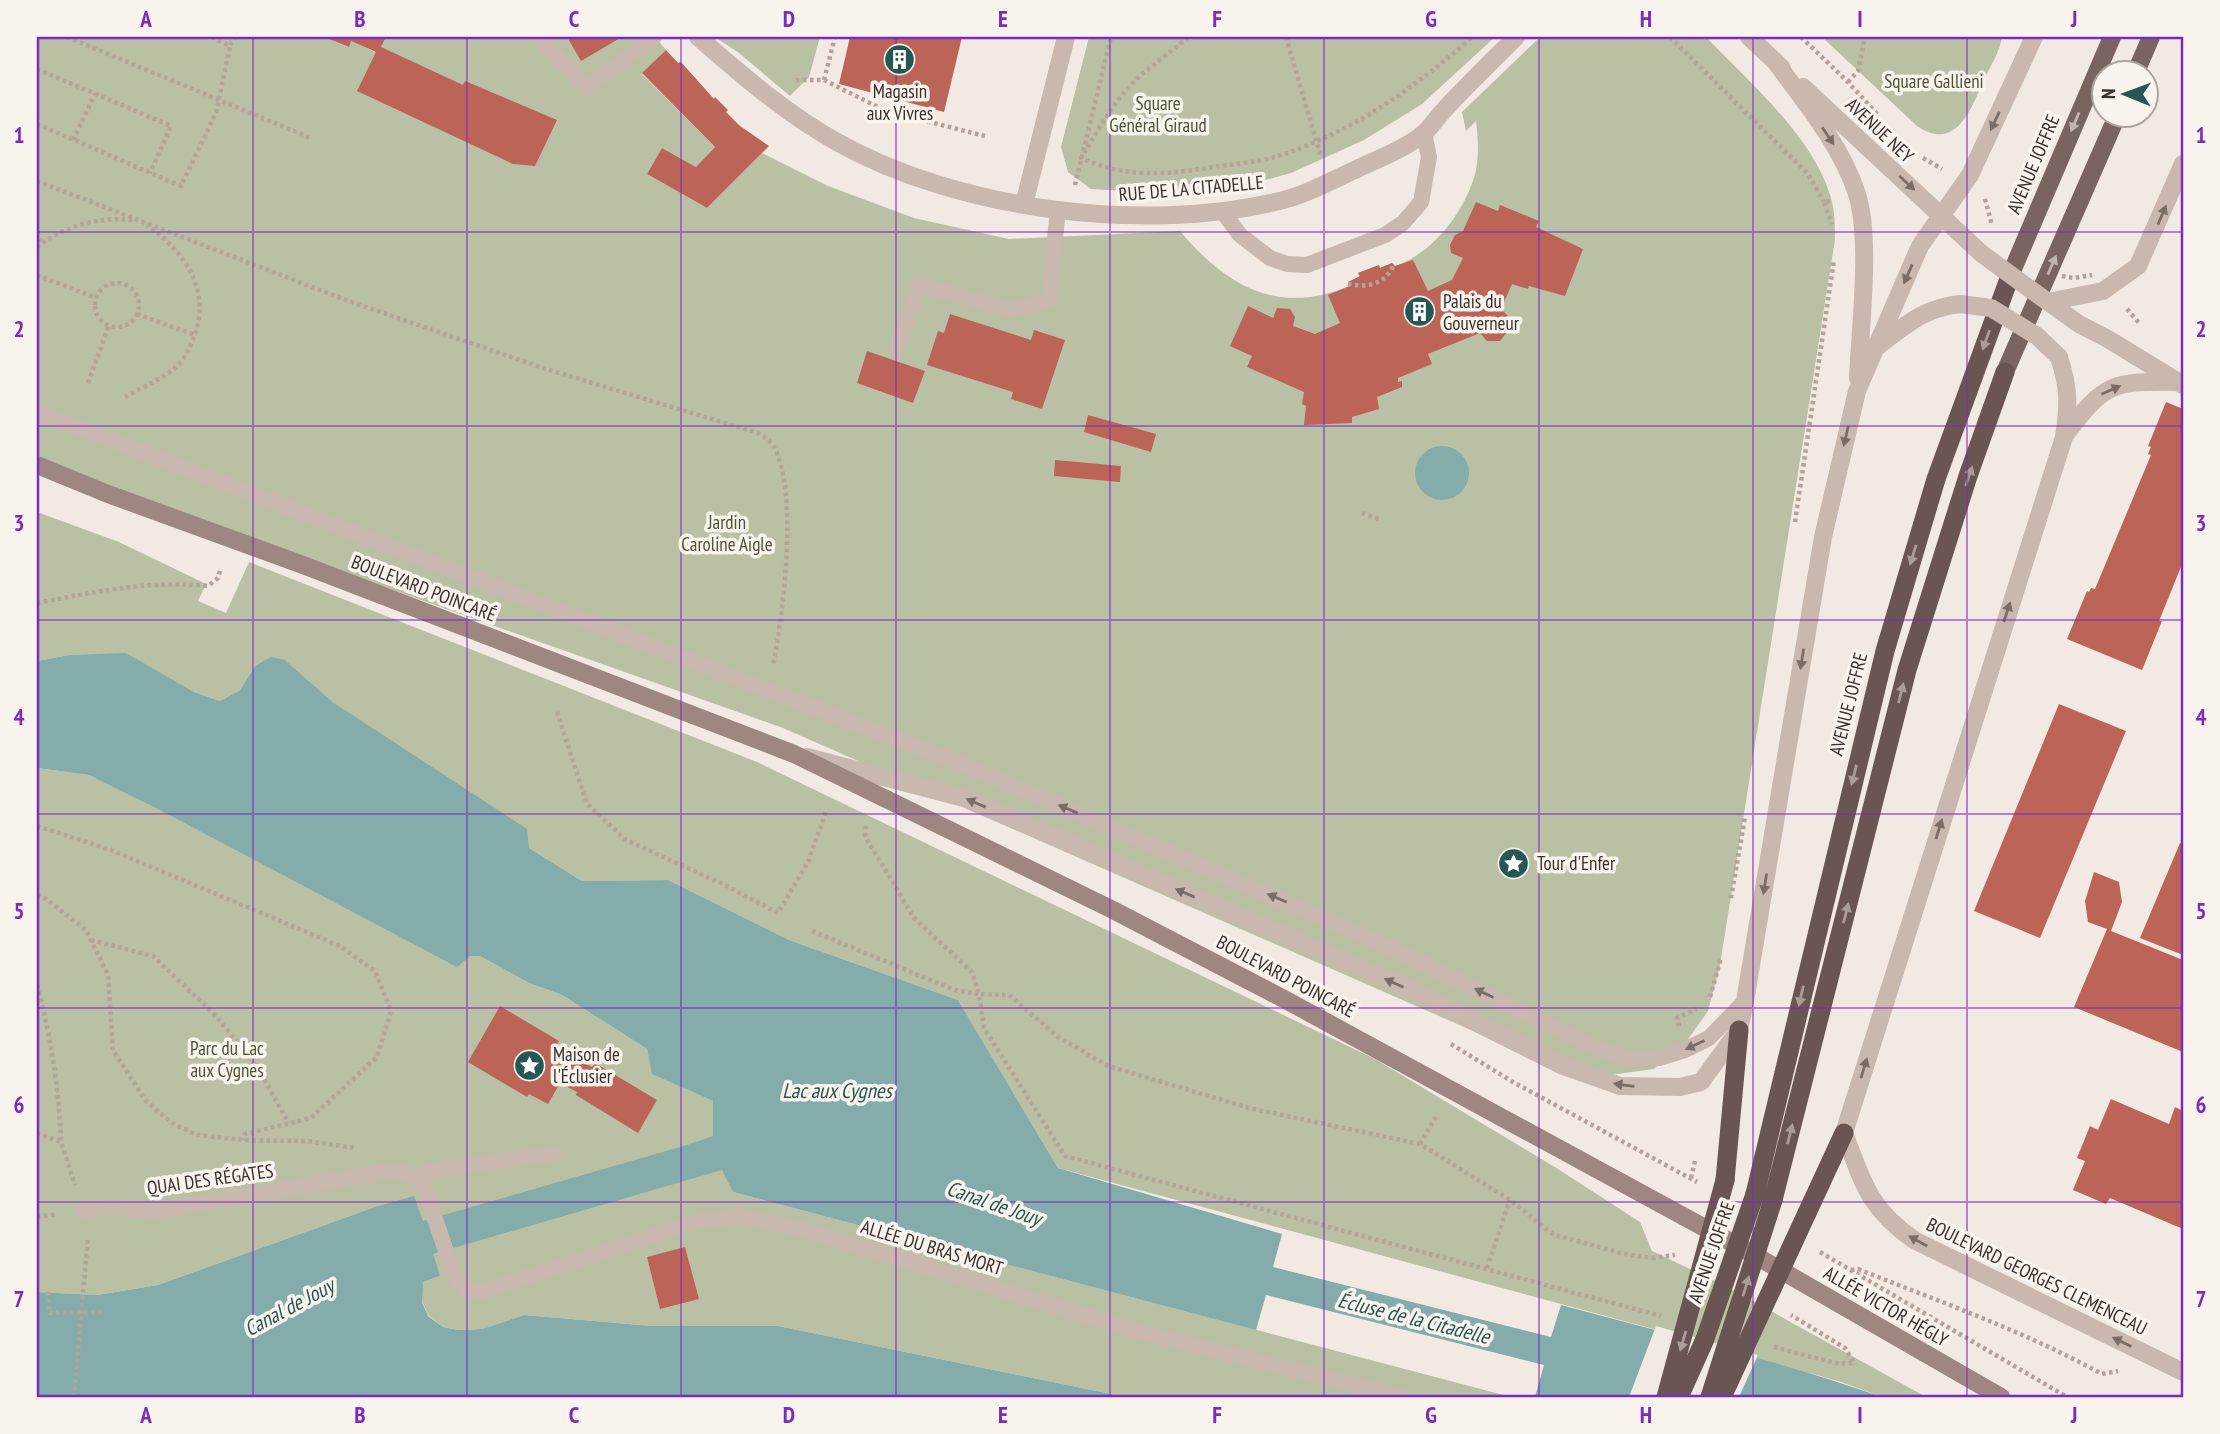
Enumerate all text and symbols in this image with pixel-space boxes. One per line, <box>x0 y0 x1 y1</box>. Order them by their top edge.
text: A <box>139 4 152 33</box>
text: B <box>354 4 366 33</box>
text: C <box>569 4 580 33</box>
text: D <box>783 4 795 33</box>
text: E <box>998 4 1008 33</box>
text: F <box>1212 4 1222 33</box>
text: G <box>1425 4 1437 33</box>
text: H <box>1640 4 1652 33</box>
text: I <box>1857 4 1863 33</box>
text: J <box>2070 4 2077 33</box>
building icon: Magasin aux Vivres <box>883 43 917 77</box>
north arrow <box>2090 60 2160 130</box>
park label: Square Gallieni <box>1884 69 1984 93</box>
place label: Magasin aux Vivres <box>867 79 933 125</box>
text: N <box>2096 88 2120 99</box>
park label: Square Général Giraud <box>1109 91 1207 137</box>
street label: AVENUE NEY <box>1841 92 1919 168</box>
one-way arrow <box>1989 111 2000 131</box>
street label: AVENUE JOFFRE <box>2001 111 2065 217</box>
one-way arrow <box>2070 112 2081 133</box>
text: 1 <box>14 120 25 149</box>
text: 1 <box>2196 120 2207 149</box>
one-way arrow <box>1821 126 1834 145</box>
street label: RUE DE LA CITADELLE <box>1118 170 1264 206</box>
one-way arrow <box>1898 175 1915 191</box>
one-way arrow <box>2157 205 2168 226</box>
one-way arrow <box>2047 254 2058 275</box>
one-way arrow <box>1902 264 1913 285</box>
place label: Palais du Gouverneur <box>1443 289 1520 335</box>
building icon: Palais du Gouverneur <box>1403 295 1437 329</box>
text: 2 <box>14 314 25 343</box>
text: 2 <box>2196 314 2207 343</box>
one-way arrow <box>1981 330 1992 351</box>
one-way arrow <box>2101 384 2121 396</box>
one-way arrow <box>1840 425 1851 447</box>
one-way arrow <box>1964 465 1974 486</box>
text: 3 <box>14 508 25 537</box>
text: 3 <box>2196 508 2207 537</box>
park label: Jardin Caroline Aigle <box>681 510 773 556</box>
one-way arrow <box>1908 545 1918 566</box>
street label: BOULEVARD POINCARÉ <box>348 549 500 627</box>
one-way arrow <box>2003 601 2013 622</box>
one-way arrow <box>1796 649 1807 671</box>
street label: AVENUE JOFFRE <box>1824 650 1872 758</box>
one-way arrow <box>1896 682 1907 704</box>
text: 4 <box>14 702 25 731</box>
text: 4 <box>2196 702 2207 731</box>
one-way arrow <box>1848 764 1859 786</box>
one-way arrow <box>966 797 987 808</box>
one-way arrow <box>1057 803 1078 814</box>
one-way arrow <box>1935 818 1945 839</box>
place icon: Tour d'Enfer <box>1497 846 1531 880</box>
place label: Tour d'Enfer <box>1537 851 1616 875</box>
one-way arrow <box>1759 873 1770 895</box>
one-way arrow <box>1175 887 1196 898</box>
one-way arrow <box>1266 893 1287 904</box>
text: 5 <box>14 896 25 925</box>
text: 5 <box>2196 896 2207 925</box>
one-way arrow <box>1841 902 1852 924</box>
street label: BOULEVARD POINCARÉ <box>1213 929 1359 1023</box>
one-way arrow <box>1384 977 1405 988</box>
one-way arrow <box>1795 985 1806 1007</box>
one-way arrow <box>1474 987 1494 999</box>
park label: Parc du Lac aux Cygnes <box>190 1036 264 1082</box>
one-way arrow <box>1684 1040 1705 1051</box>
place label: Maison de l'Éclusier <box>553 1042 620 1088</box>
place icon: Maison de l'Éclusier <box>513 1048 547 1082</box>
one-way arrow <box>1860 1057 1870 1078</box>
water label: Lac aux Cygnes <box>782 1077 894 1104</box>
one-way arrow <box>1613 1079 1635 1090</box>
text: 6 <box>14 1090 25 1119</box>
text: 6 <box>2196 1090 2207 1119</box>
one-way arrow <box>1785 1123 1796 1145</box>
street label: QUAI DES RÉGATES <box>145 1158 275 1200</box>
water label: Canal de Jouy <box>943 1174 1048 1233</box>
street label: AVENUE JOFFRE <box>1682 1198 1740 1306</box>
street label: BOULEVARD GEORGES CLEMENCEAU <box>1923 1212 2151 1340</box>
street label: ALLÉE DU BRAS MORT <box>858 1214 1006 1280</box>
one-way arrow <box>1908 1235 1928 1247</box>
street label: ALLÉE VICTOR HÉGLY <box>1819 1261 1953 1352</box>
water label: Canal de Jouy <box>239 1271 341 1342</box>
one-way arrow <box>1742 1275 1752 1296</box>
text: 7 <box>14 1284 25 1313</box>
text: 7 <box>2196 1284 2207 1313</box>
water label: Écluse de la Citadelle <box>1335 1286 1494 1350</box>
one-way arrow <box>1677 1331 1687 1352</box>
one-way arrow <box>2112 1337 2132 1348</box>
text: A <box>139 1400 152 1429</box>
text: B <box>354 1400 366 1429</box>
text: C <box>569 1400 580 1429</box>
text: D <box>783 1400 795 1429</box>
text: E <box>998 1400 1008 1429</box>
text: F <box>1212 1400 1222 1429</box>
text: G <box>1425 1400 1437 1429</box>
text: H <box>1640 1400 1652 1429</box>
text: I <box>1857 1400 1863 1429</box>
text: J <box>2070 1400 2077 1429</box>

